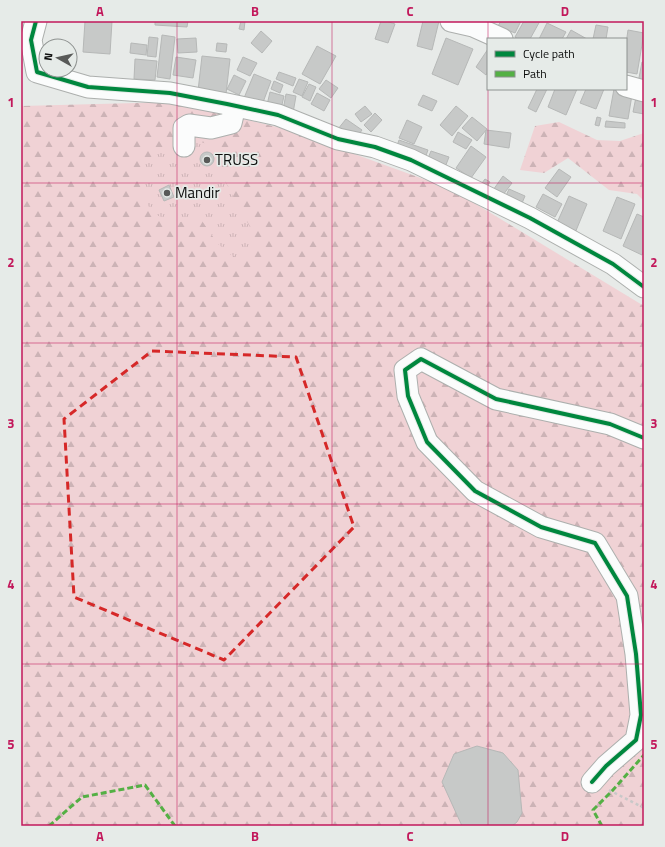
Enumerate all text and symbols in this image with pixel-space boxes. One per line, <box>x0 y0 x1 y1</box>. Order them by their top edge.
text: A <box>96 1 104 21</box>
text: B <box>251 1 259 21</box>
text: C <box>406 1 414 21</box>
text: D <box>561 1 569 21</box>
north arrow <box>38 38 78 78</box>
legend <box>487 38 627 90</box>
text: Cycle path <box>523 44 575 63</box>
text: N <box>40 52 57 61</box>
text: Path <box>523 64 547 83</box>
text: 1 <box>7 92 15 112</box>
text: 1 <box>650 92 658 112</box>
place label: TRUSS <box>215 148 258 171</box>
marker: TRUSS <box>202 155 212 165</box>
place label: Mandir <box>175 181 220 204</box>
marker: Mandir <box>162 188 172 198</box>
text: 2 <box>7 252 15 272</box>
text: 2 <box>650 252 658 272</box>
text: 3 <box>7 413 15 433</box>
text: 3 <box>650 413 658 433</box>
text: 4 <box>7 574 15 594</box>
text: 4 <box>650 574 658 594</box>
text: 5 <box>7 734 15 754</box>
text: 5 <box>650 734 658 754</box>
text: A <box>96 826 104 846</box>
text: B <box>251 826 259 846</box>
text: C <box>406 826 414 846</box>
text: D <box>561 826 569 846</box>

